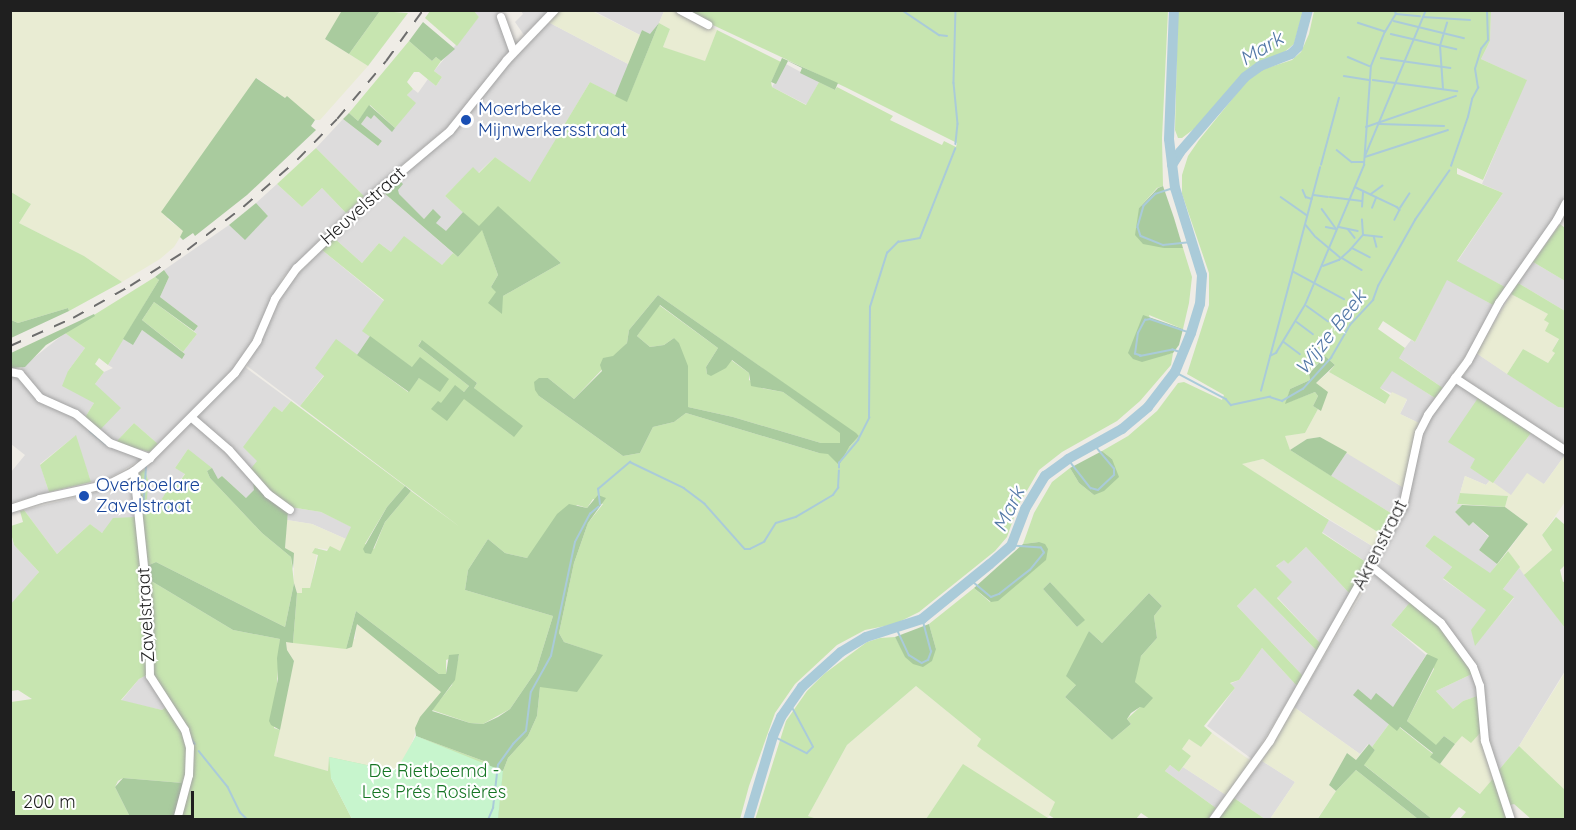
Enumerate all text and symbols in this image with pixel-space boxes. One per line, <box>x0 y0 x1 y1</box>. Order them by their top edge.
water label: Mark <box>1235 26 1287 70</box>
place label: Moerbeke Mijnwerkersstraat <box>478 99 627 142</box>
marker: Moerbeke Mijnwerkersstraat <box>459 113 473 127</box>
street label: Heuvelstraat <box>316 162 410 250</box>
water label: Wijze Beek <box>1289 285 1371 379</box>
place label: Overboelare Zavelstraat <box>96 475 200 518</box>
water label: Mark <box>987 483 1029 535</box>
marker: Overboelare Zavelstraat <box>77 489 91 503</box>
street label: Akrenstraat <box>1348 497 1412 593</box>
street label: Zavelstraat <box>133 567 159 663</box>
park label: De Rietbeemd - Les Prés Rosières <box>362 761 506 804</box>
scale bar <box>15 779 196 817</box>
text: 200 m <box>23 790 76 813</box>

